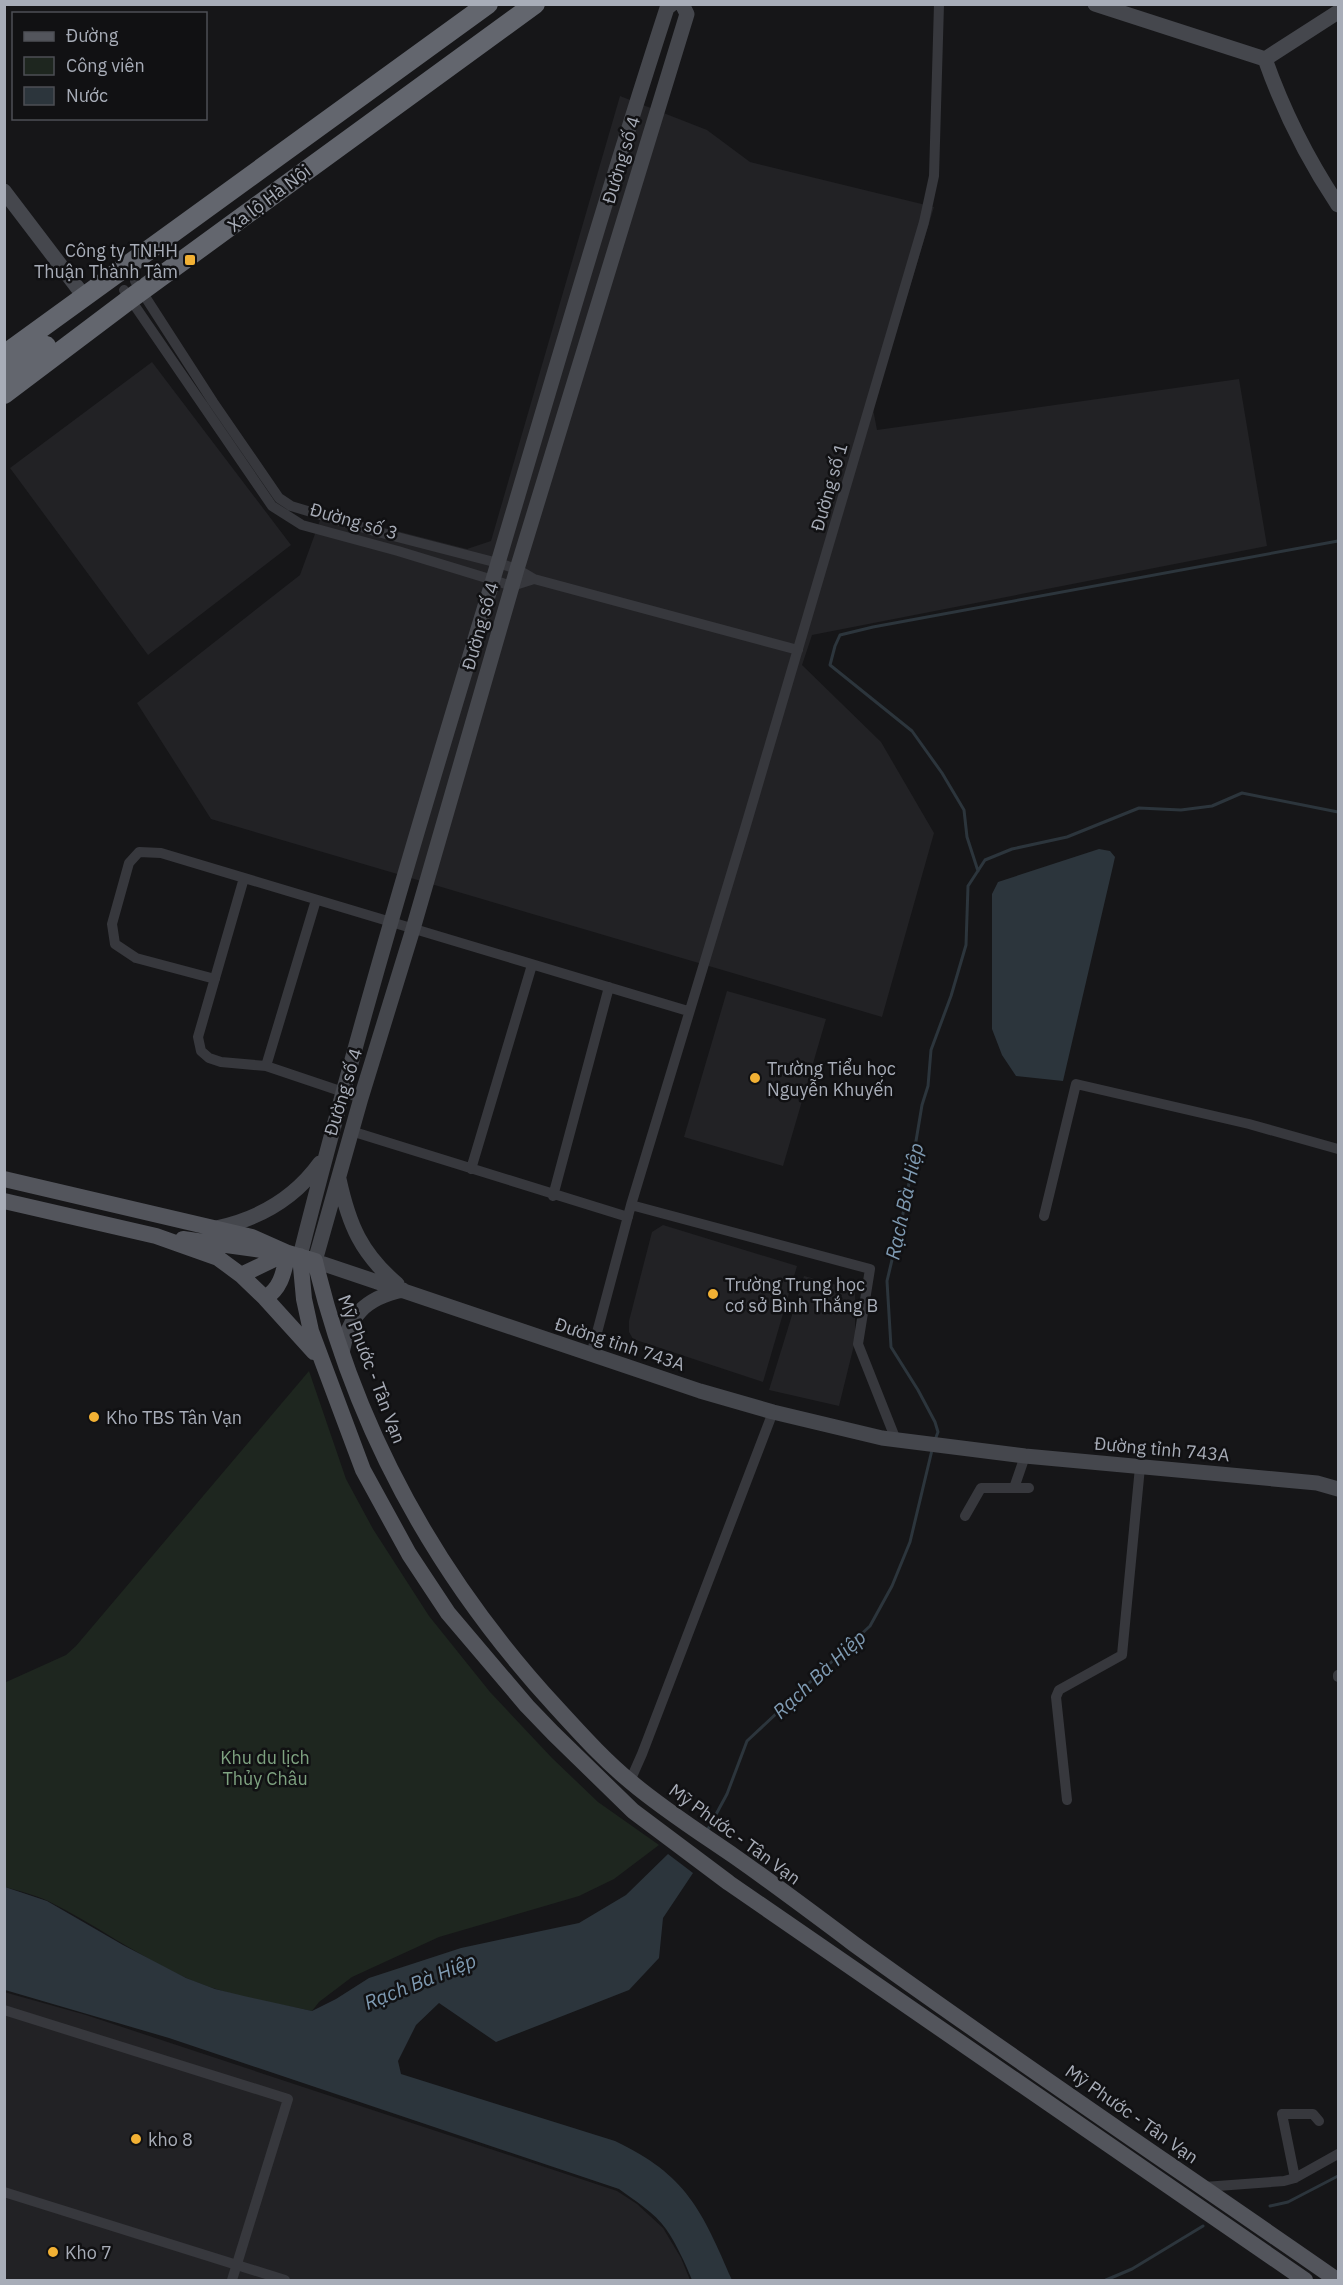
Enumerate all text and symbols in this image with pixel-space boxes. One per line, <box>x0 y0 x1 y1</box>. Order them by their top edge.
legend <box>12 12 207 120</box>
text: Đường <box>66 24 119 47</box>
text: Công viên <box>66 54 145 77</box>
text: Nước <box>66 84 108 107</box>
street label: Đường số 4 <box>597 113 645 207</box>
street label: Xa lộ Hà Nội <box>223 159 315 237</box>
place label: Công ty TNHH Thuận Thành Tâm <box>34 239 178 283</box>
marker: Công ty TNHH Thuận Thành Tâm <box>183 253 197 267</box>
street label: Đường số 1 <box>805 440 853 534</box>
street label: Đường số 3 <box>307 497 401 545</box>
street label: Đường số 4 <box>456 579 504 673</box>
street label: Đường số 4 <box>319 1045 367 1139</box>
place label: Trường Tiểu học Nguyễn Khuyến <box>767 1057 896 1101</box>
marker: Trường Tiểu học Nguyễn Khuyến <box>748 1071 762 1085</box>
water label: Rạch Bà Hiệp <box>878 1140 930 1262</box>
place label: Trường Trung học cơ sở Bình Thắng B <box>725 1273 878 1317</box>
marker: Trường Trung học cơ sở Bình Thắng B <box>706 1287 720 1301</box>
street label: Mỹ Phước - Tân Vạn <box>333 1291 411 1447</box>
street label: Đường tỉnh 743A <box>552 1312 689 1376</box>
place label: Kho TBS Tân Vạn <box>106 1406 242 1429</box>
marker: Kho TBS Tân Vạn <box>87 1410 101 1424</box>
street label: Đường tỉnh 743A <box>1093 1432 1231 1466</box>
water label: Rạch Bà Hiệp <box>766 1624 872 1724</box>
park label: Khu du lịch Thủy Châu <box>220 1746 310 1790</box>
street label: Mỹ Phước - Tân Vạn <box>665 1778 805 1890</box>
water label: Rạch Bà Hiệp <box>360 1946 480 2016</box>
street label: Mỹ Phước - Tân Vạn <box>1061 2059 1203 2169</box>
place label: kho 8 <box>148 2128 193 2151</box>
marker: kho 8 <box>129 2132 143 2146</box>
place label: Kho 7 <box>65 2241 112 2264</box>
marker: Kho 7 <box>46 2245 60 2259</box>

